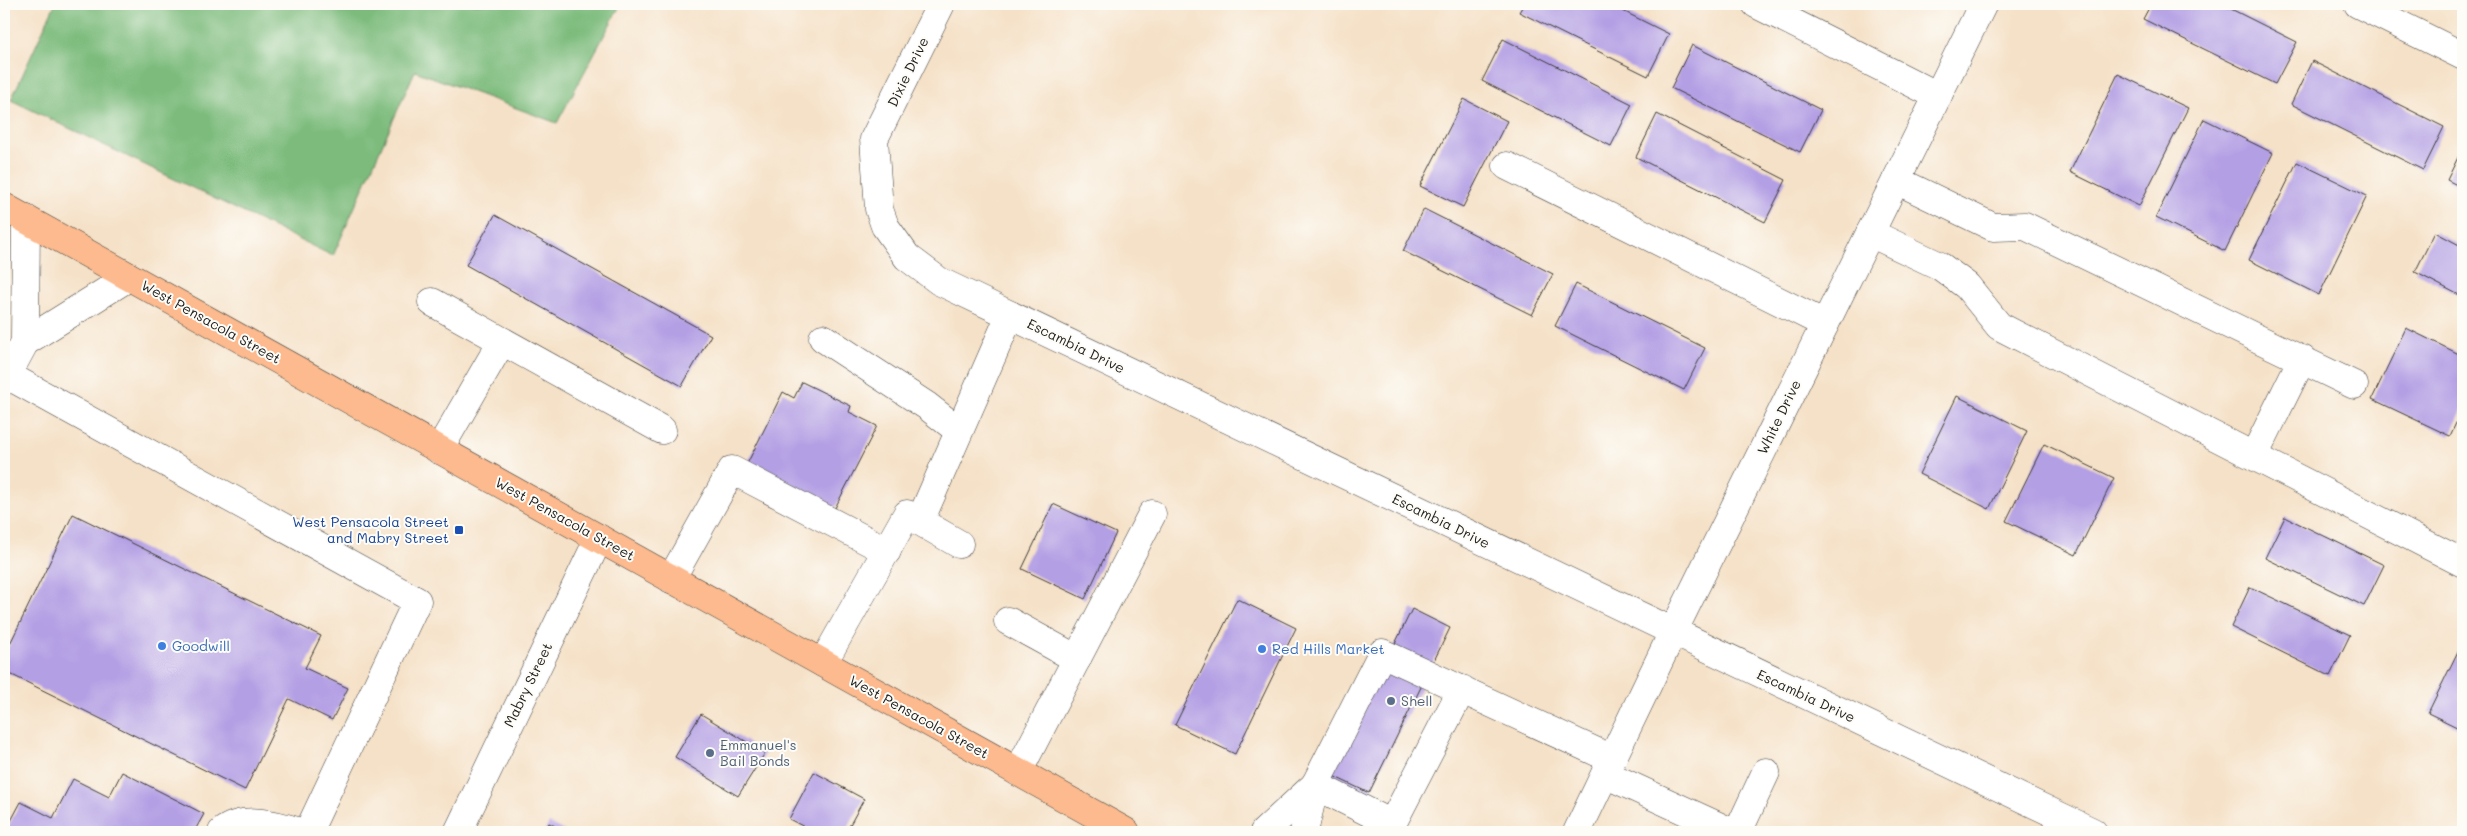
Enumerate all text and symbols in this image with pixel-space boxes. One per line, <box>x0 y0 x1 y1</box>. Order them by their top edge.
street label: Dixie Drive <box>882 34 933 110</box>
street label: West Pensacola Street <box>138 275 284 368</box>
street label: Escambia Drive <box>1024 314 1128 377</box>
street label: White Drive <box>1752 376 1805 457</box>
street label: West Pensacola Street <box>492 472 638 565</box>
street label: Escambia Drive <box>1389 489 1493 552</box>
place label: West Pensacola Street and Mabry Street <box>292 512 449 547</box>
marker: West Pensacola Street and Mabry Street <box>453 524 465 536</box>
place label: Goodwill <box>172 636 230 655</box>
street label: Mabry Street <box>499 639 556 730</box>
place label: Red Hills Market <box>1272 639 1385 658</box>
marker: Goodwill <box>156 640 168 652</box>
marker: Red Hills Market <box>1256 643 1268 655</box>
street label: Escambia Drive <box>1754 664 1858 727</box>
street label: West Pensacola Street <box>846 670 992 763</box>
place label: Shell <box>1401 691 1432 710</box>
marker: Shell <box>1385 695 1397 707</box>
place label: Emmanuel's Bail Bonds <box>720 735 797 770</box>
marker: Emmanuel's Bail Bonds <box>704 747 716 759</box>

